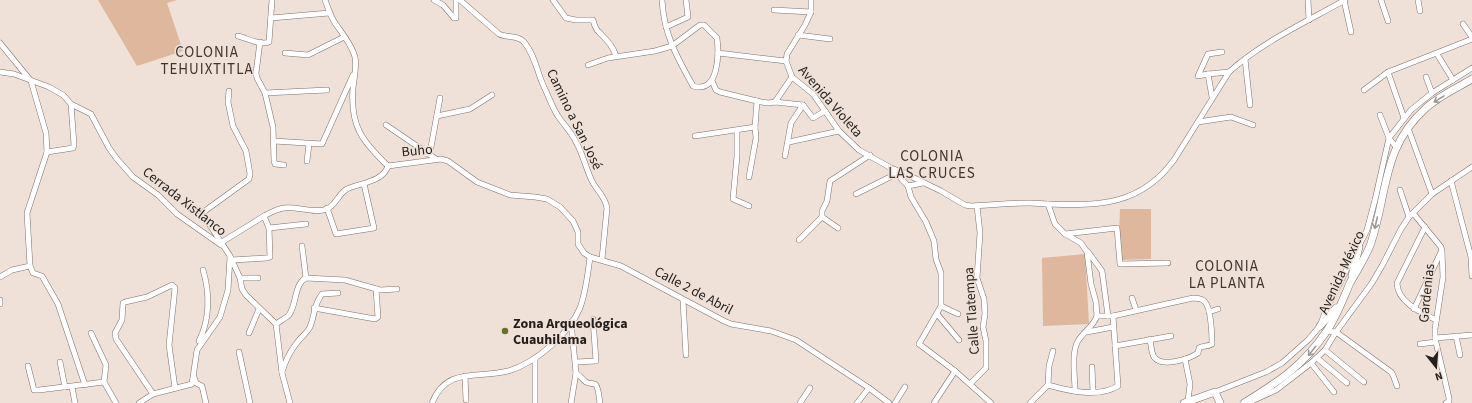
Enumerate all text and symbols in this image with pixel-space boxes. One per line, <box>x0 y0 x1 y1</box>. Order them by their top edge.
district label: COLONIA TEHUIXTITLA <box>160 42 254 80</box>
street label: Avenida Violeta <box>793 61 867 142</box>
street label: Camino a San José <box>541 66 607 173</box>
one-way arrow <box>1433 95 1445 103</box>
street label: Buho <box>401 139 434 163</box>
district label: COLONIA LAS CRUCES <box>888 146 976 184</box>
street label: Cerrada Xistlanco <box>138 163 231 241</box>
one-way arrow <box>1372 216 1379 229</box>
street label: Avenida México <box>1314 227 1370 317</box>
district label: COLONIA LA PLANTA <box>1189 256 1265 294</box>
street label: Calle 2 de Abril <box>651 262 737 320</box>
street label: Gardenias <box>1414 263 1440 324</box>
street label: Calle Tlatempa <box>959 267 985 355</box>
place label: Zona Arqueológica Cuauhilama <box>513 314 628 350</box>
marker: Zona Arqueológica Cuauhilama <box>500 326 510 336</box>
one-way arrow <box>1308 346 1317 356</box>
north arrow <box>1416 347 1456 387</box>
text: N <box>1433 368 1444 384</box>

